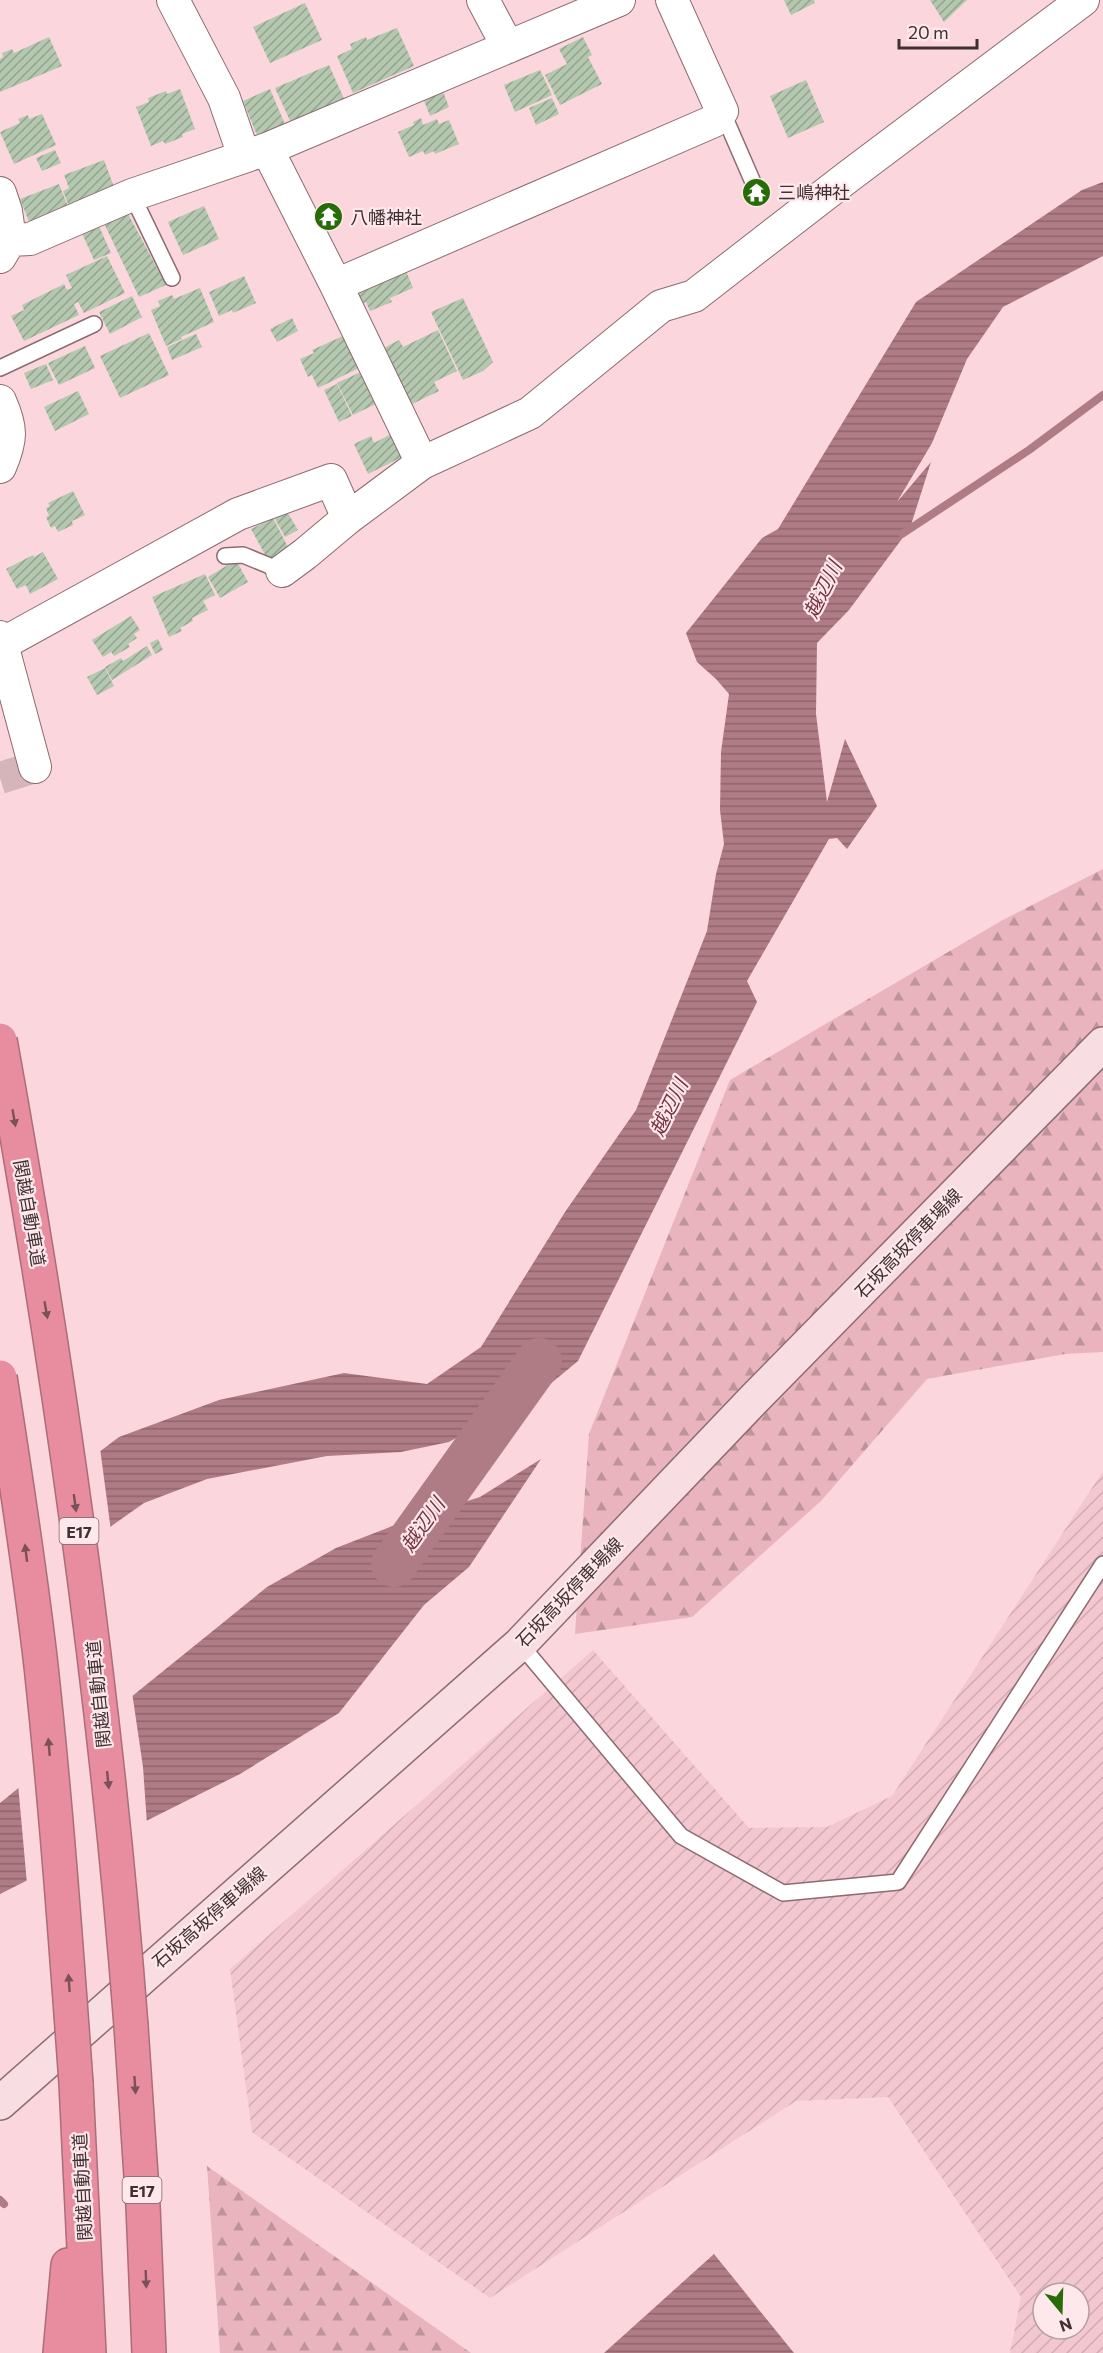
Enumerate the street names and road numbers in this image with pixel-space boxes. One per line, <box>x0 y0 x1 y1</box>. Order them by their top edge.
street label: 関越自動車道 <box>10 1158 50 1268</box>
street label: 石坂高坂停車場線 <box>850 1184 966 1302</box>
road number: E17 <box>60 1518 98 1544</box>
street label: 石坂高坂停車場線 <box>511 1533 627 1651</box>
street label: 関越自動車道 <box>81 1639 115 1749</box>
street label: 石坂高坂停車場線 <box>147 1861 271 1973</box>
street label: 関越自動車道 <box>68 2132 96 2242</box>
road number: E17 <box>122 2177 162 2203</box>

